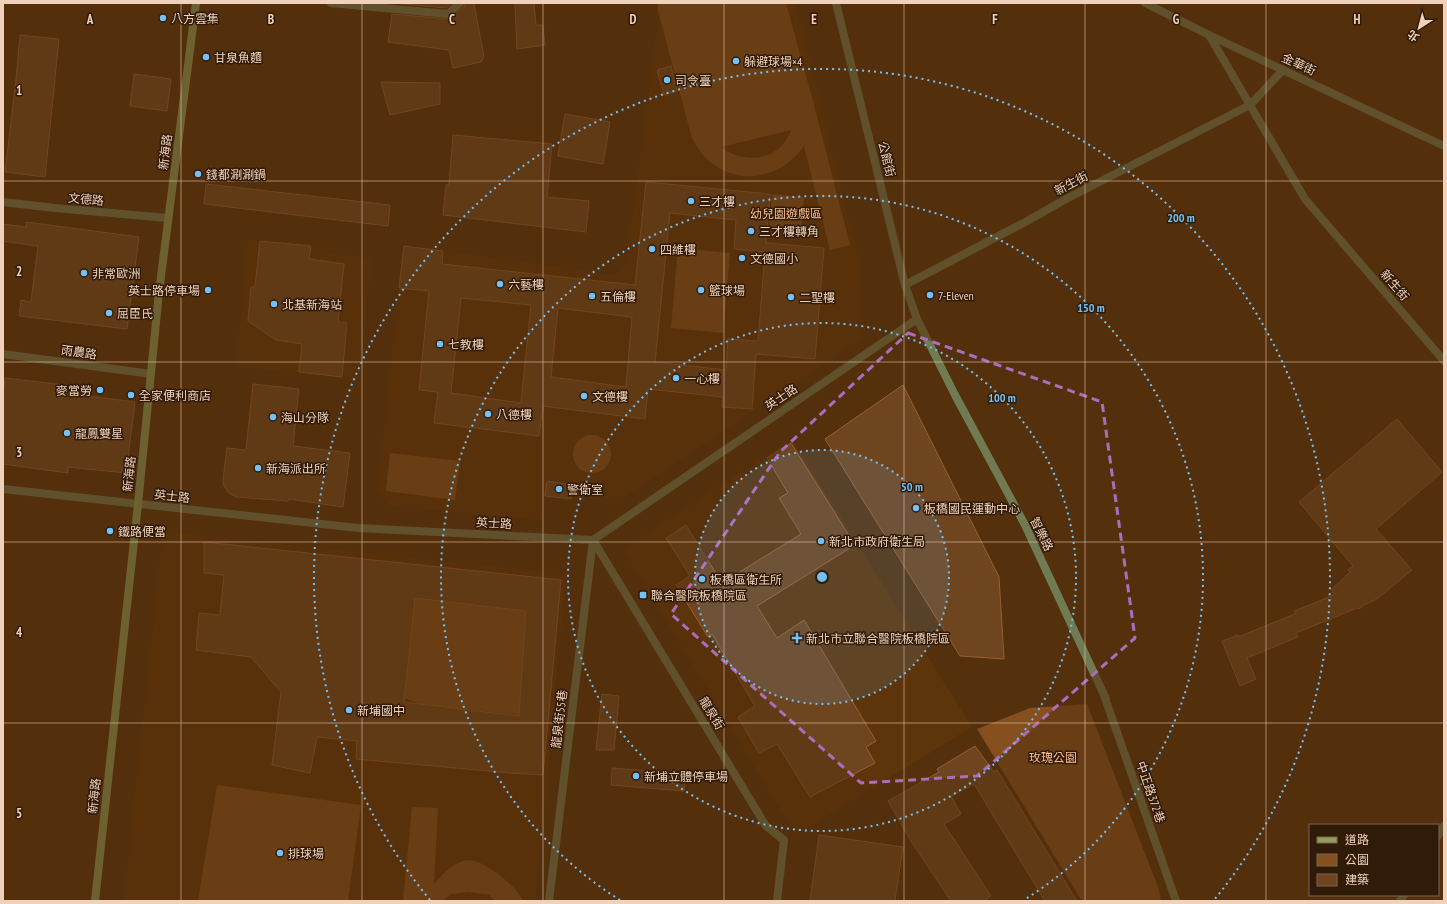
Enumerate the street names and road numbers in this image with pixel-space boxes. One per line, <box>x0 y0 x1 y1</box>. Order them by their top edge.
street label: 金華街 <box>1280 50 1318 78</box>
street label: 新海路 <box>155 133 175 171</box>
street label: 公館街 <box>875 140 899 178</box>
street label: 新生街 <box>1052 168 1090 198</box>
street label: 文德路 <box>67 190 105 208</box>
street label: 新生街 <box>1378 266 1412 304</box>
street label: 雨農路 <box>60 342 98 362</box>
street label: 英士路 <box>762 381 800 413</box>
street label: 新海路 <box>120 455 138 493</box>
street label: 英士路 <box>153 487 191 505</box>
street label: 英士路 <box>476 515 512 531</box>
street label: 智樂路 <box>1027 515 1057 553</box>
street label: 龍泉街55巷 <box>548 689 570 749</box>
street label: 龍泉街 <box>696 694 728 732</box>
street label: 中正路372巷 <box>1133 759 1169 825</box>
street label: 新海路 <box>85 777 103 815</box>

